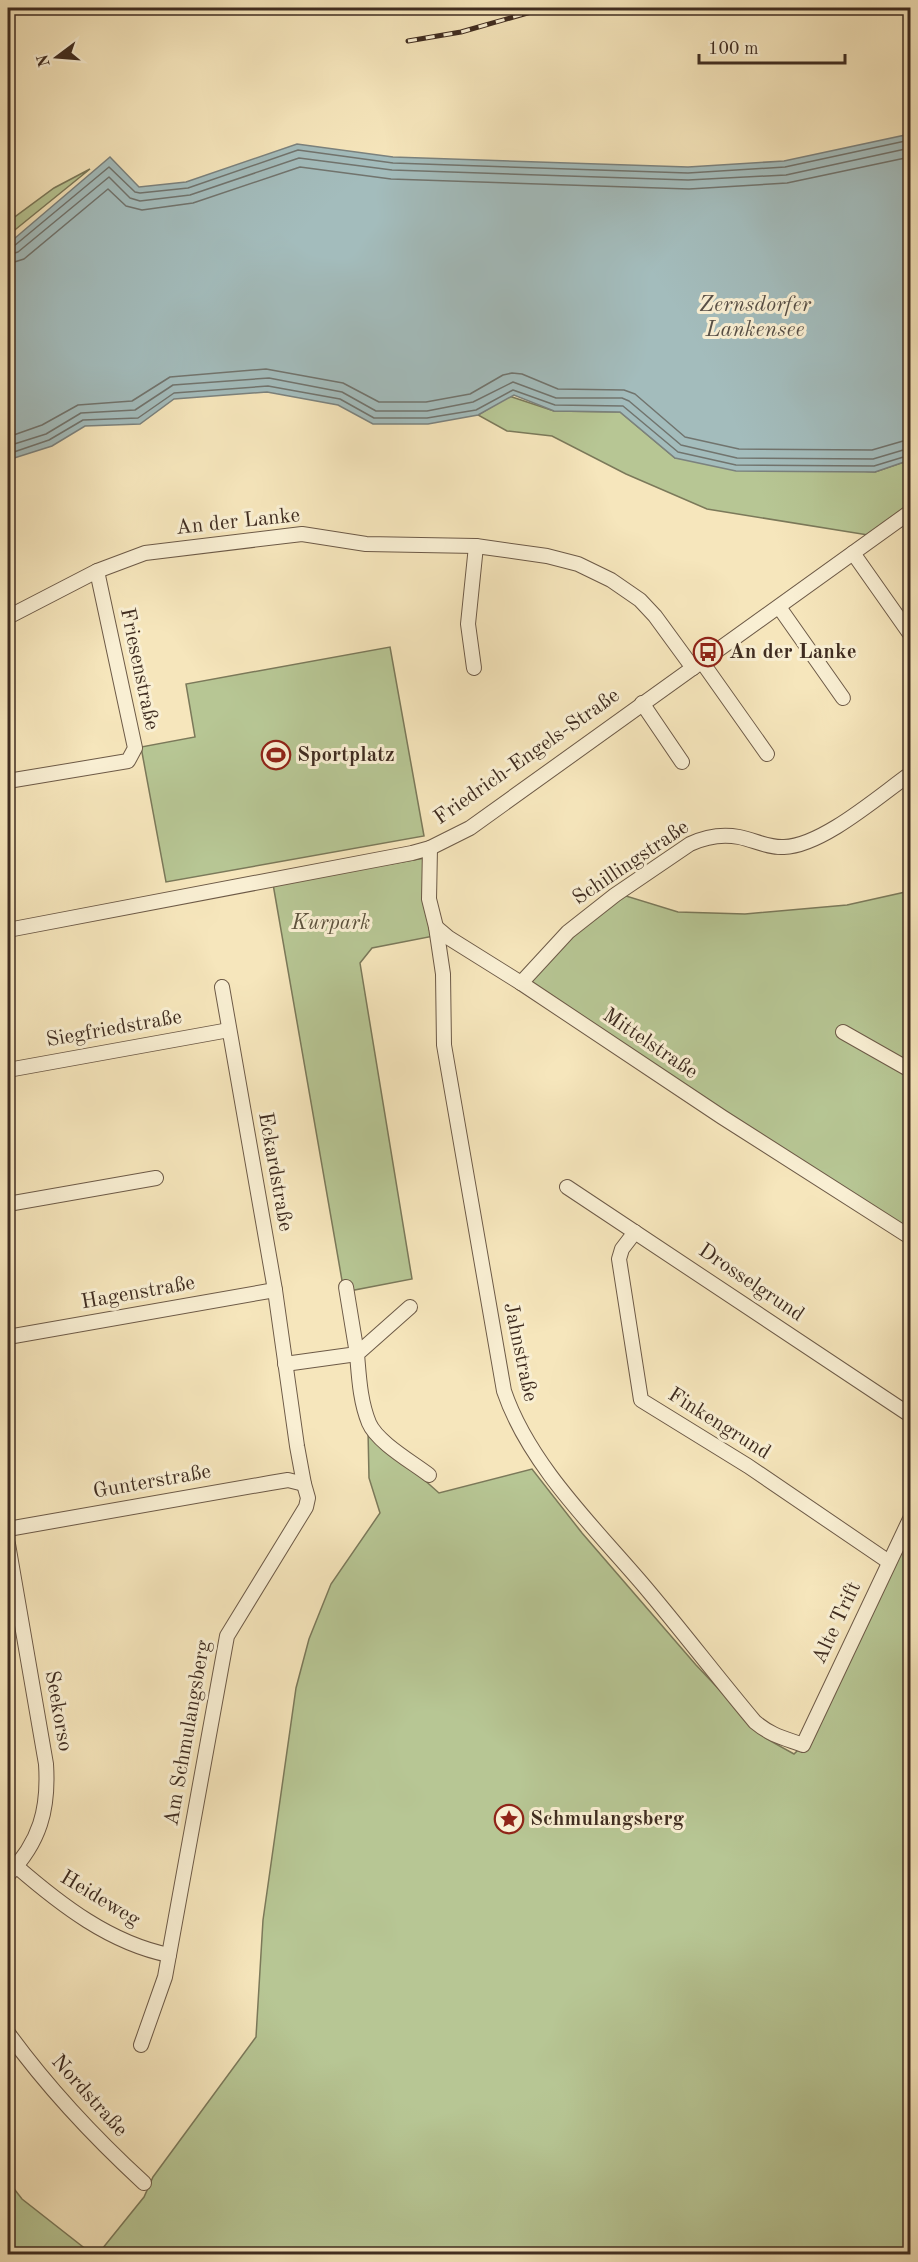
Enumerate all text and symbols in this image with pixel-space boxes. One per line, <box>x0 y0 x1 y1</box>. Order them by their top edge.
north arrow <box>27 27 87 87</box>
scale bar <box>699 27 844 65</box>
text: 100 m <box>708 40 759 58</box>
text: N <box>35 52 54 69</box>
water label: Zernsdorfer Lankensee <box>699 294 812 341</box>
street label: An der Lanke <box>175 505 301 539</box>
street label: Friesenstraße <box>116 606 162 732</box>
bus stop icon: An der Lanke <box>692 636 724 668</box>
place label: An der Lanke <box>729 642 857 663</box>
street label: Friedrich-Engels-Straße <box>430 685 624 829</box>
sports icon: Sportplatz <box>260 739 292 771</box>
place label: Sportplatz <box>297 745 395 766</box>
street label: Schillingstraße <box>569 817 693 909</box>
park label: Kurpark <box>291 913 370 934</box>
street label: Mittelstraße <box>599 1005 701 1083</box>
street label: Siegfriedstraße <box>44 1007 184 1051</box>
street label: Eckardstraße <box>254 1111 296 1233</box>
street label: Drosselgrund <box>694 1240 808 1326</box>
street label: Hagenstraße <box>79 1273 197 1313</box>
street label: Jahnstraße <box>499 1301 541 1403</box>
street label: Finkengrund <box>664 1384 774 1464</box>
street label: Gunterstraße <box>91 1461 213 1503</box>
street label: Alte Trift <box>809 1579 865 1667</box>
street label: Am Schmulangsberg <box>161 1638 215 1828</box>
street label: Seekorso <box>41 1669 75 1753</box>
place icon: Schmulangsberg <box>493 1803 525 1835</box>
place label: Schmulangsberg <box>530 1809 685 1830</box>
street label: Heideweg <box>57 1867 144 1931</box>
street label: Nordstraße <box>47 2051 131 2141</box>

